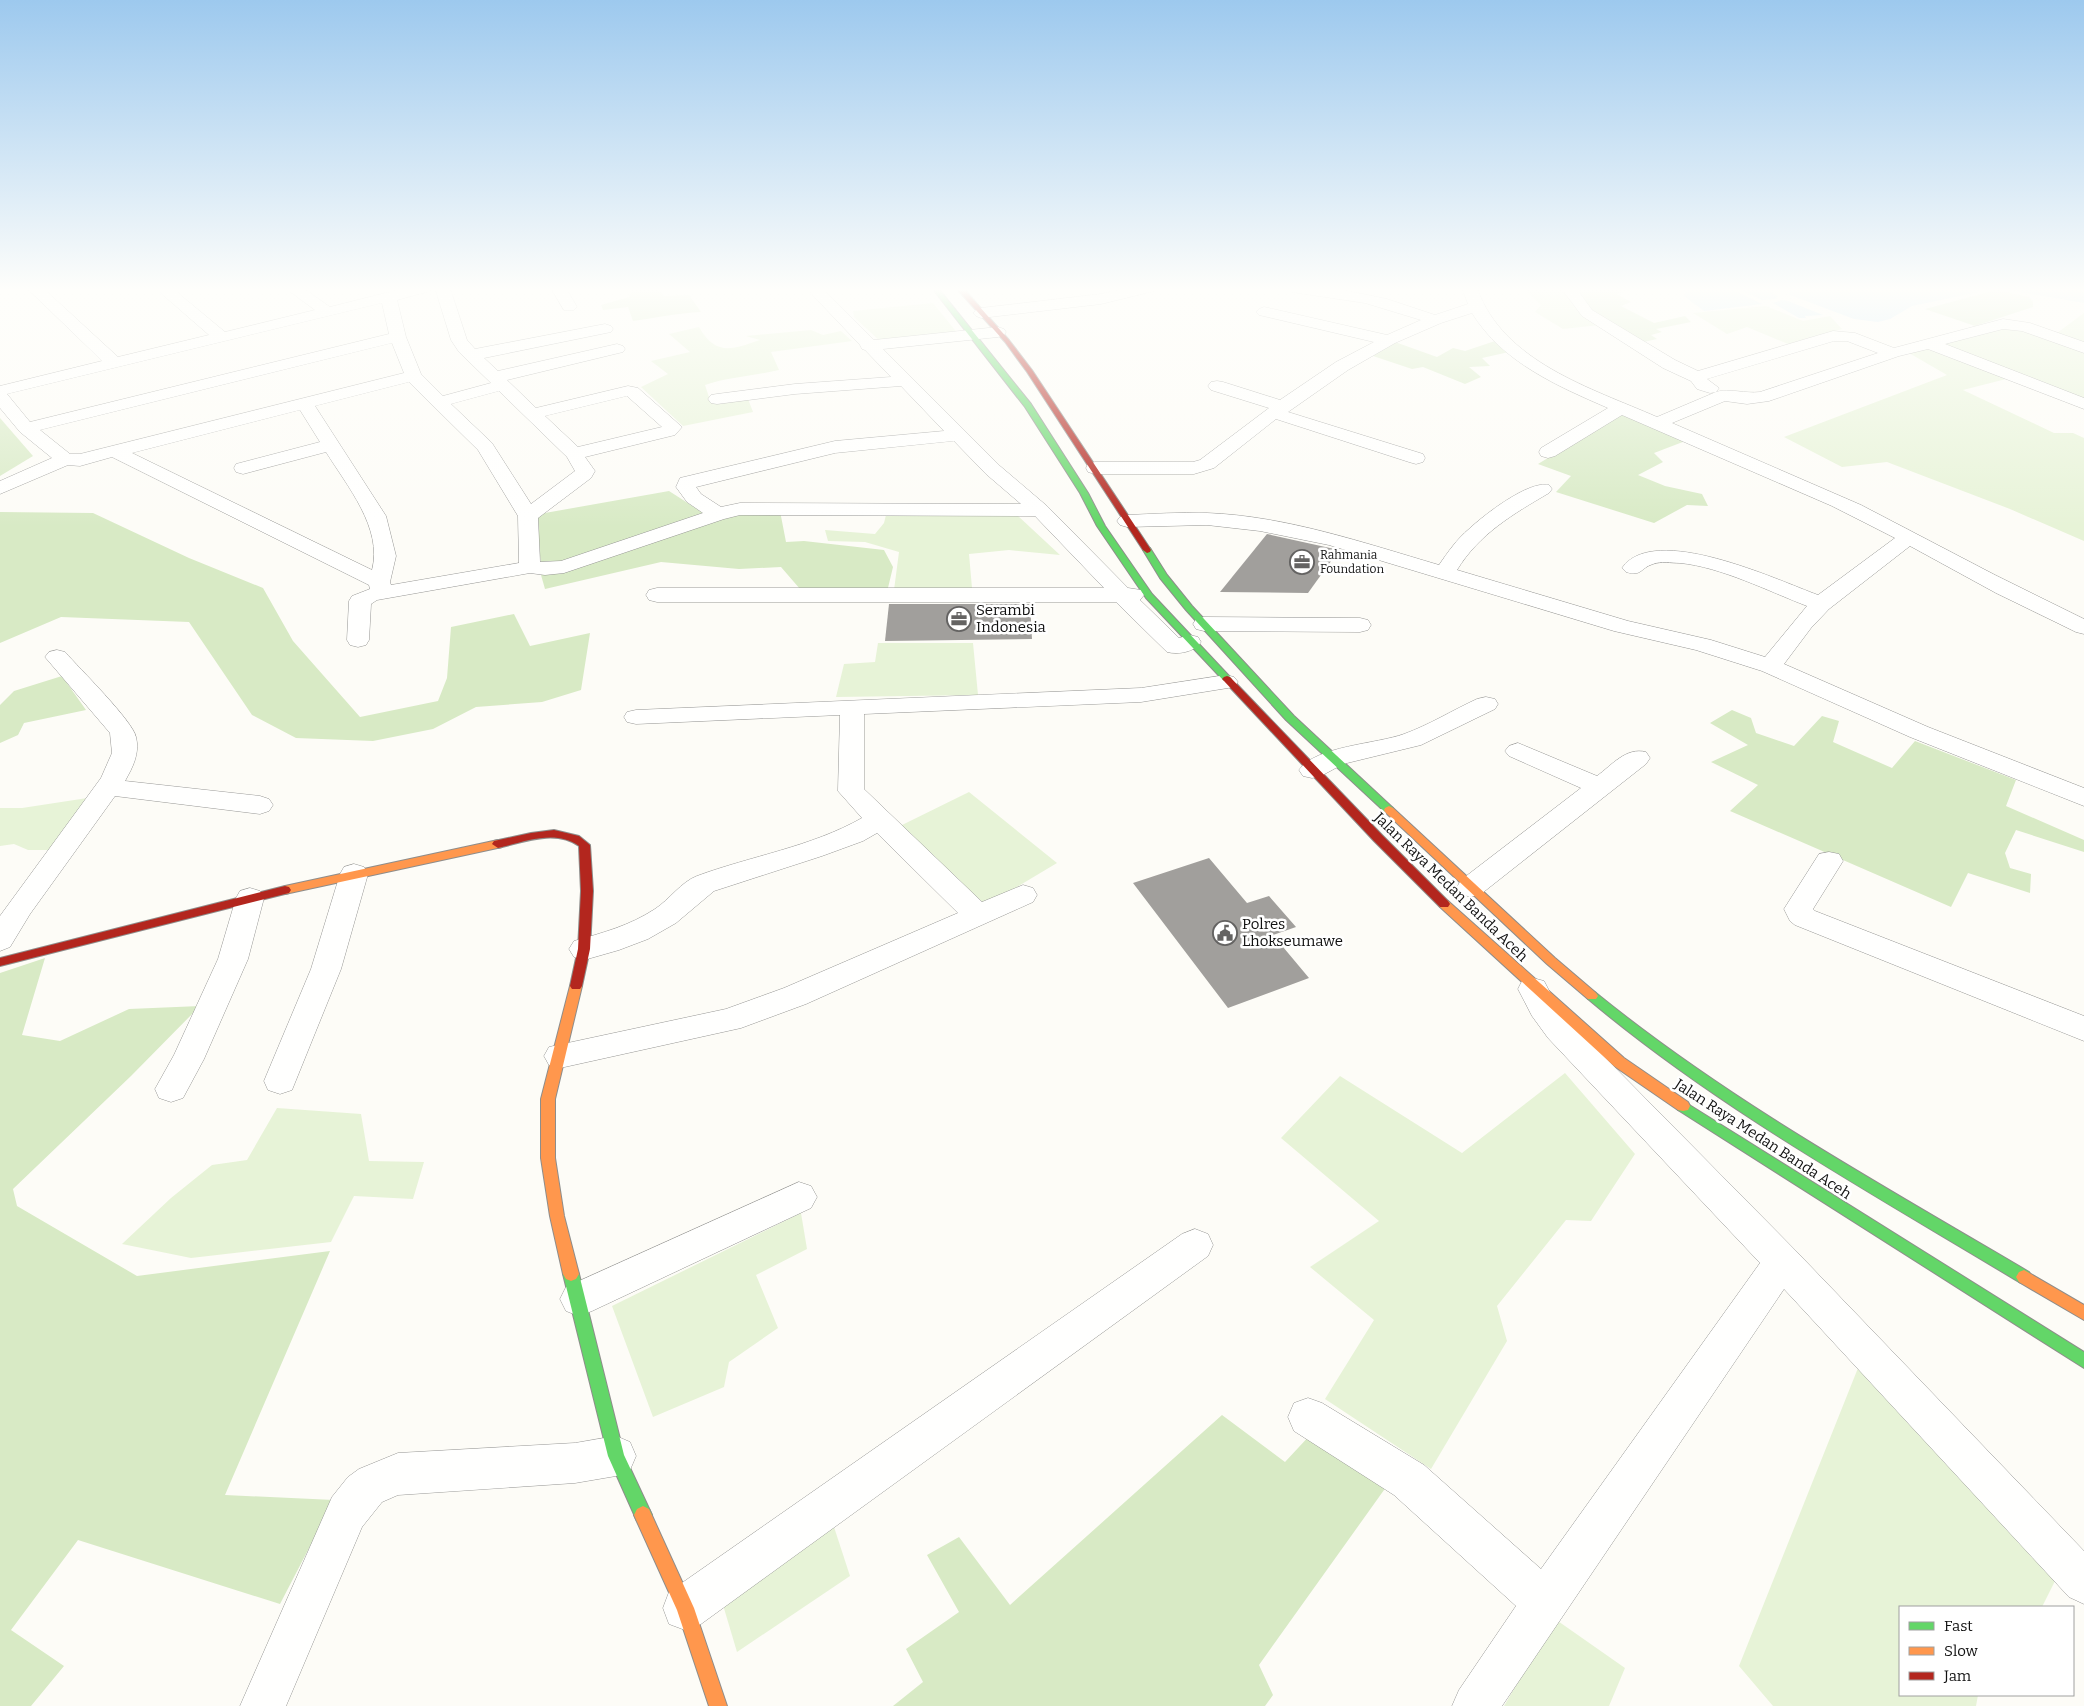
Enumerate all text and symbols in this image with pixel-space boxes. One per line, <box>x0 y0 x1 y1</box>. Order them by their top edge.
place label: Rahmania Foundation <box>1320 548 1384 576</box>
office icon: Rahmania Foundation <box>1289 549 1315 575</box>
place label: Serambi Indonesia <box>976 601 1046 636</box>
office icon: Serambi Indonesia <box>946 606 972 632</box>
street label: Jalan Raya Medan Banda Aceh <box>1370 808 1532 966</box>
place label: Polres Lhokseumawe <box>1242 915 1343 950</box>
public building icon: Polres Lhokseumawe <box>1212 920 1238 946</box>
street label: Jalan Raya Medan Banda Aceh <box>1671 1075 1855 1203</box>
legend <box>1899 1606 2074 1696</box>
text: Fast <box>1944 1617 1973 1635</box>
text: Slow <box>1944 1642 1979 1660</box>
text: Jam <box>1943 1667 1972 1685</box>

